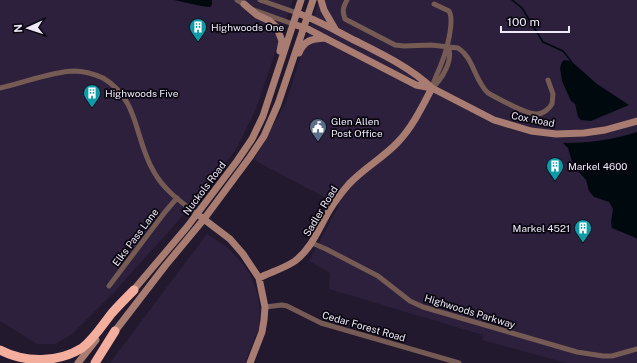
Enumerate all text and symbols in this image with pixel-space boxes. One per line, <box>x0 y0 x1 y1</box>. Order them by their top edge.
north arrow <box>8 8 48 48</box>
scale bar <box>501 8 569 34</box>
text: 100 m <box>507 15 540 29</box>
building icon: Highwoods One <box>188 17 208 42</box>
place label: Highwoods One <box>211 21 284 33</box>
text: N <box>12 24 24 33</box>
building icon: Highwoods Five <box>82 83 102 108</box>
place label: Highwoods Five <box>105 87 179 99</box>
street label: Cox Road <box>510 109 556 129</box>
place label: Glen Allen Post Office <box>331 115 383 139</box>
public building icon: Glen Allen Post Office <box>308 117 328 142</box>
building icon: Markel 4600 <box>545 156 565 181</box>
street label: Nuckols Road <box>180 159 228 217</box>
place label: Markel 4600 <box>568 160 627 172</box>
street label: Sadler Road <box>300 184 340 238</box>
street label: Elks Pass Lane <box>109 206 161 268</box>
building icon: Markel 4521 <box>573 218 593 243</box>
place label: Markel 4521 <box>513 222 570 234</box>
street label: Highwoods Parkway <box>423 291 517 331</box>
street label: Cedar Forest Road <box>321 308 407 344</box>

